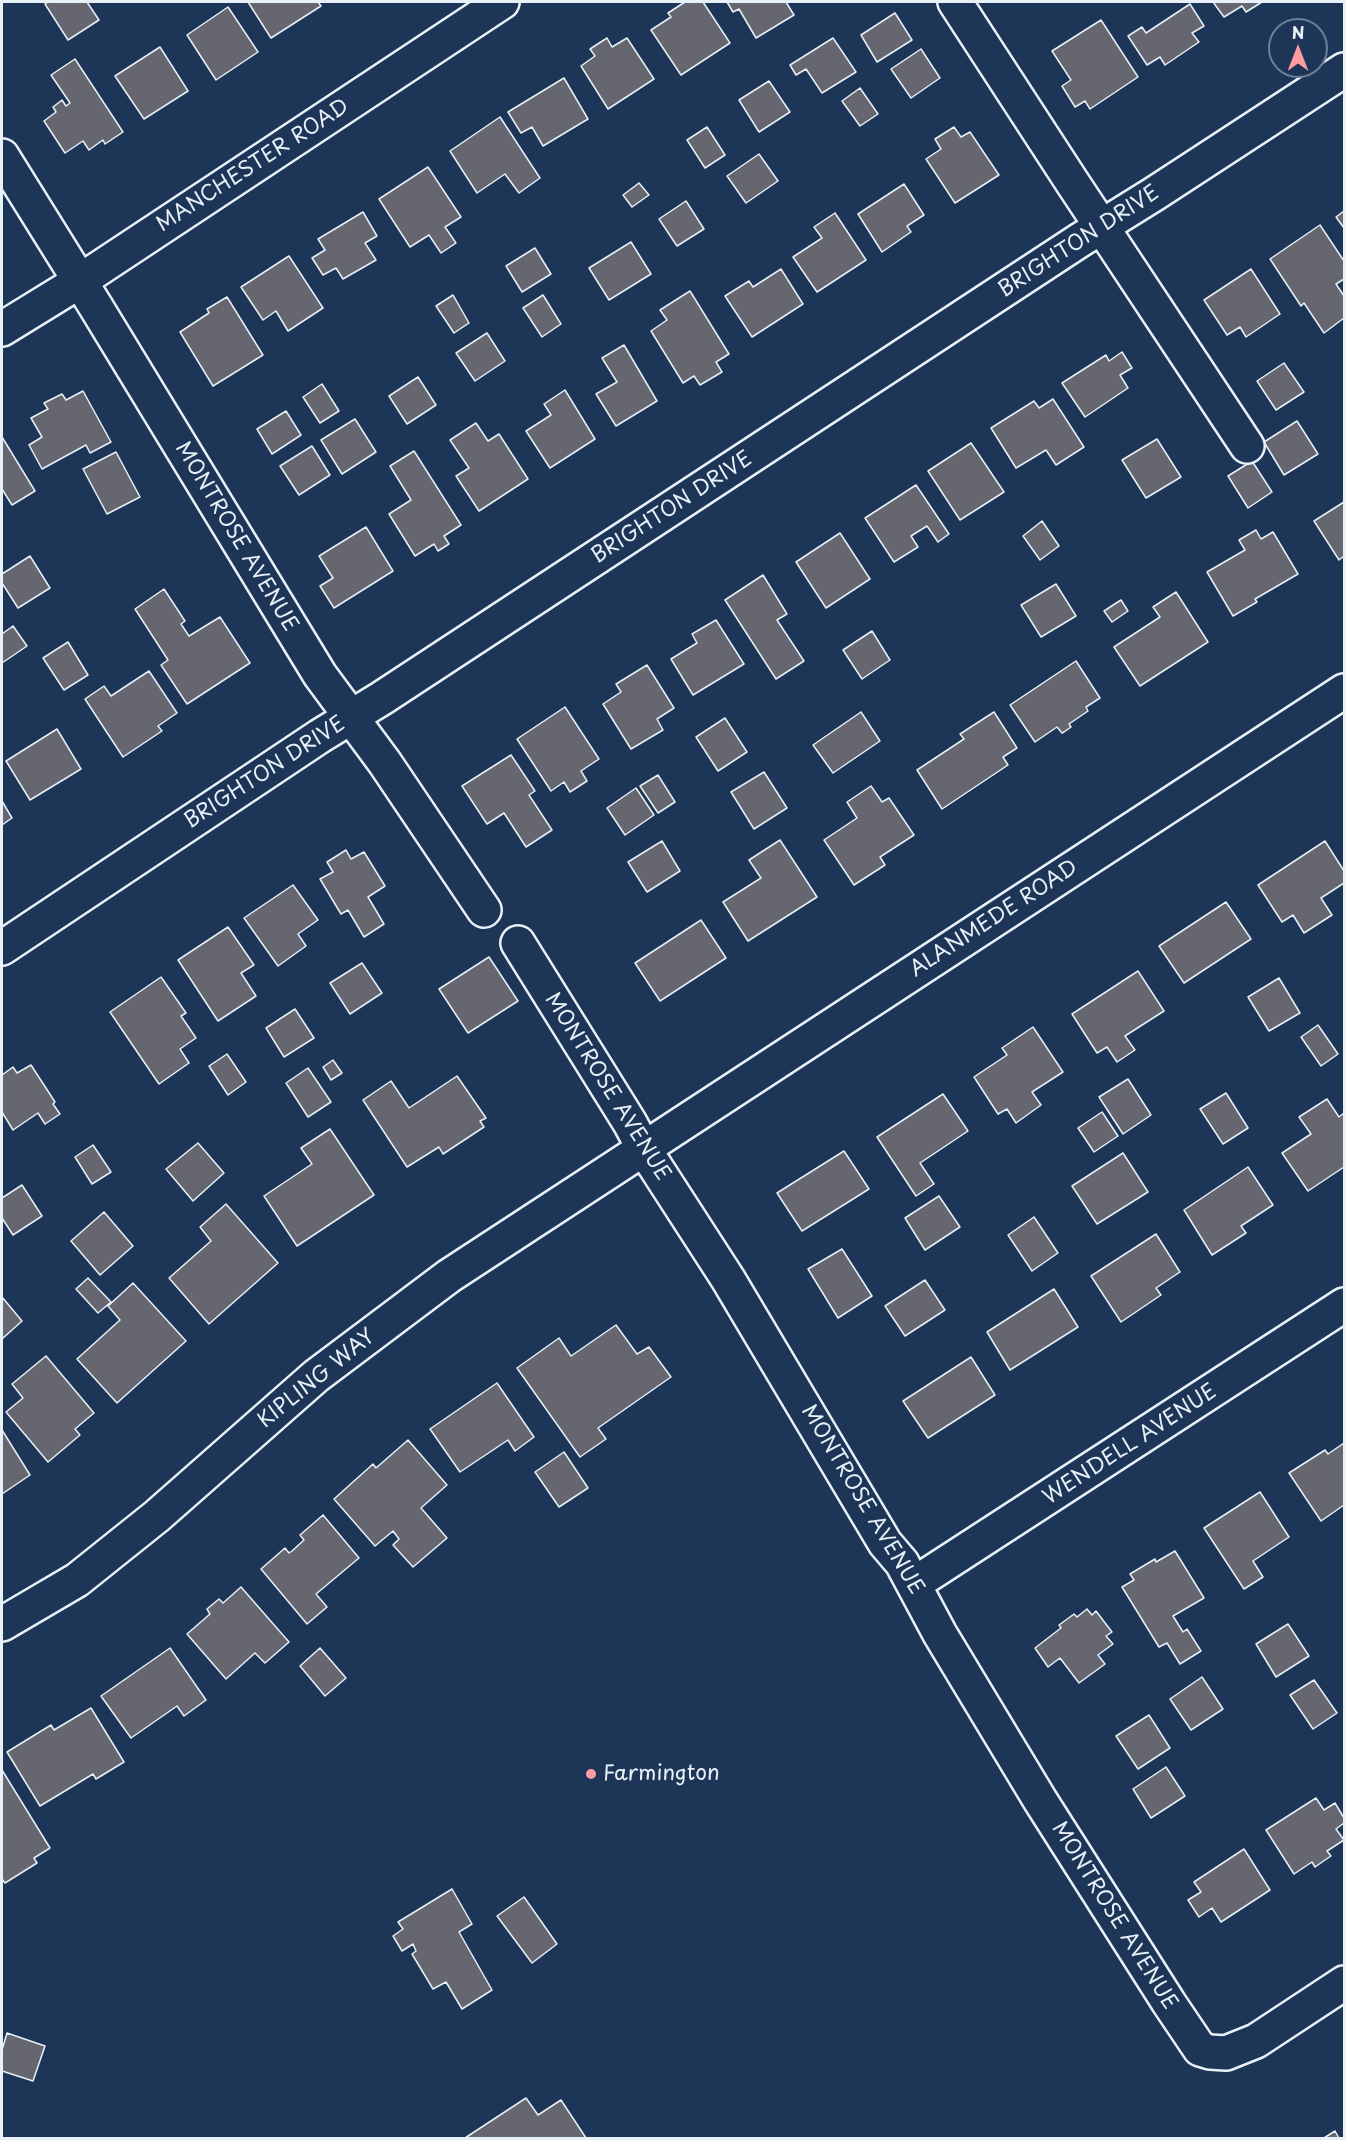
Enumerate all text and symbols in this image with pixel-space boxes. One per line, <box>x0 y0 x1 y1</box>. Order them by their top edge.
north arrow <box>1268 18 1328 78</box>
text: N <box>1292 20 1304 44</box>
street label: MANCHESTER ROAD <box>152 94 354 238</box>
street label: BRIGHTON DRIVE <box>994 181 1164 303</box>
street label: MONTROSE AVENUE <box>169 438 303 636</box>
street label: BRIGHTON DRIVE <box>587 447 757 569</box>
street label: BRIGHTON DRIVE <box>180 712 350 834</box>
street label: ALANMEDE ROAD <box>905 855 1083 983</box>
street label: MONTROSE AVENUE <box>539 988 675 1186</box>
street label: KIPLING WAY <box>253 1324 381 1434</box>
street label: WENDELL AVENUE <box>1038 1379 1222 1511</box>
street label: MONTROSE AVENUE <box>795 1401 929 1599</box>
place label: Farmington <box>603 1761 720 1787</box>
marker: Farmington <box>584 1767 598 1781</box>
street label: MONTROSE AVENUE <box>1046 1817 1182 2015</box>

